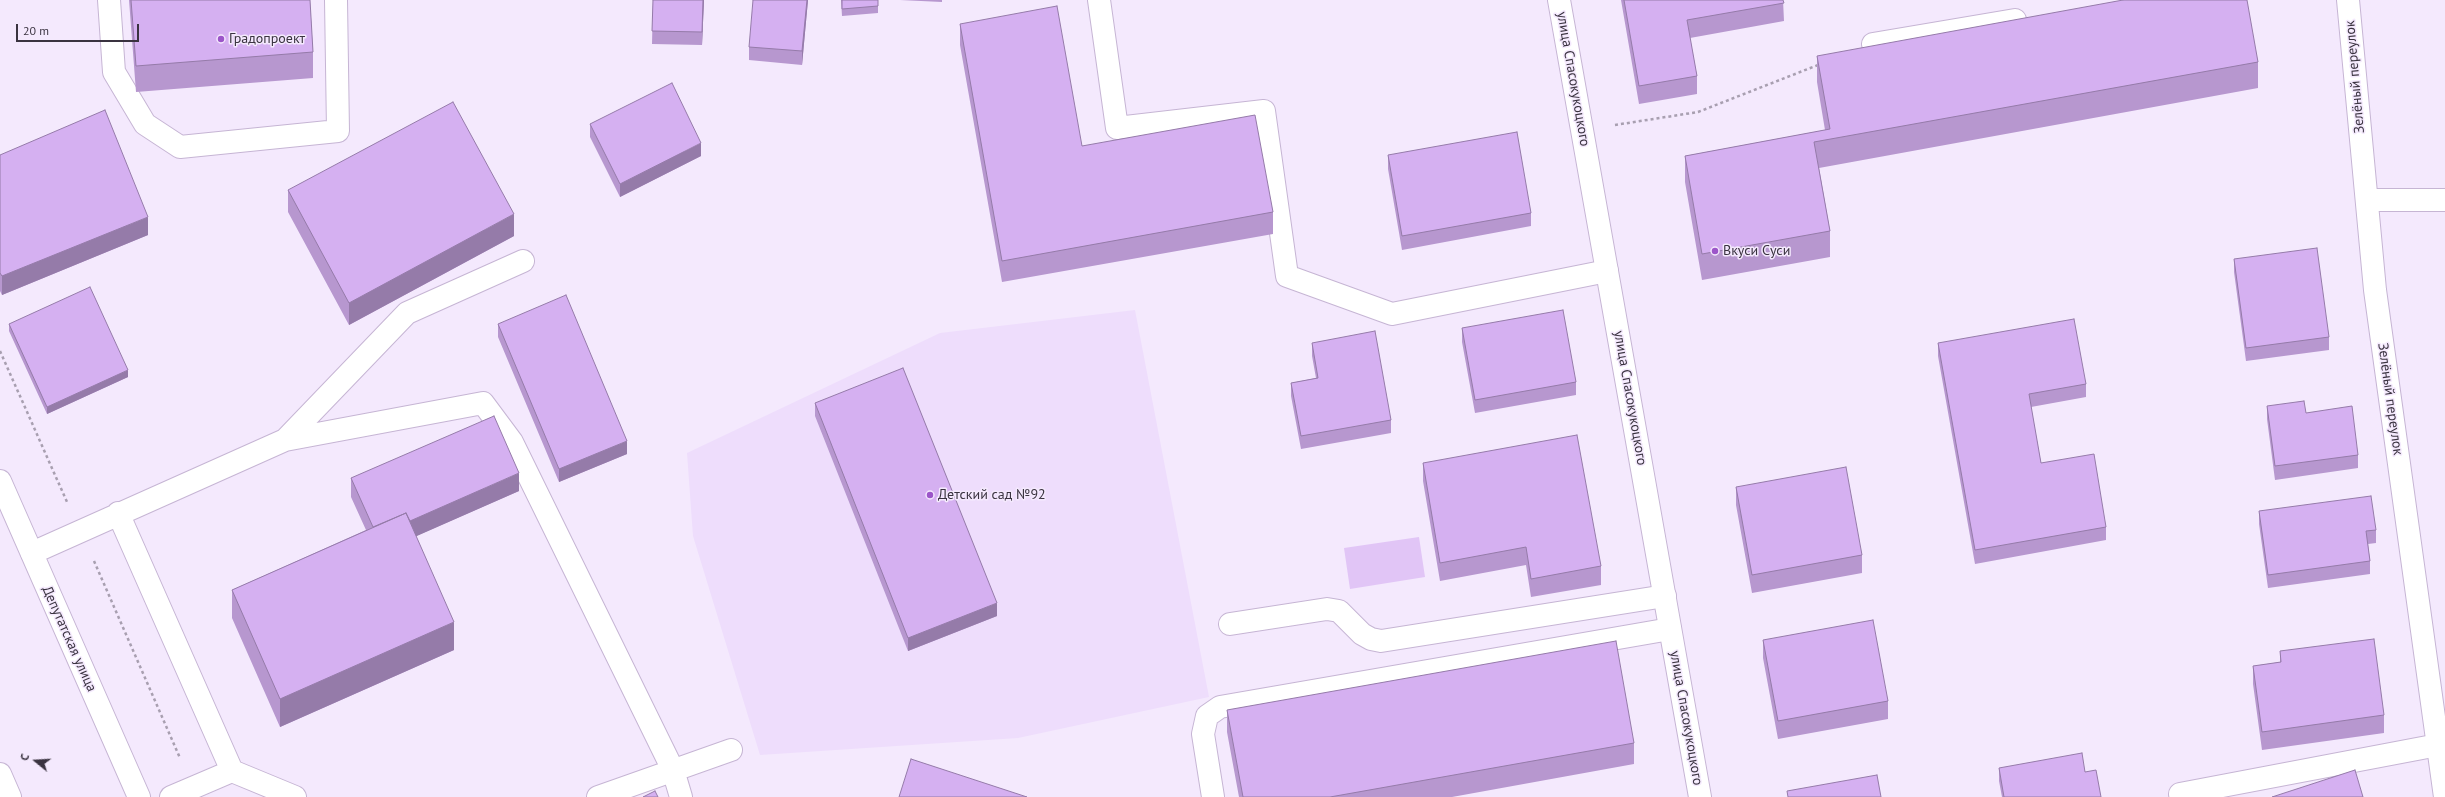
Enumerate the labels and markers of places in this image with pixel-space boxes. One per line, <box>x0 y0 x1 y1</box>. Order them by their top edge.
place label: Градопроект <box>229 31 305 47</box>
marker: Градопроект <box>216 34 226 44</box>
place label: Вкуси Суси <box>1723 243 1790 259</box>
marker: Вкуси Суси <box>1710 246 1720 256</box>
place label: Детский сад №92 <box>938 487 1046 503</box>
marker: Детский сад №92 <box>925 490 935 500</box>

